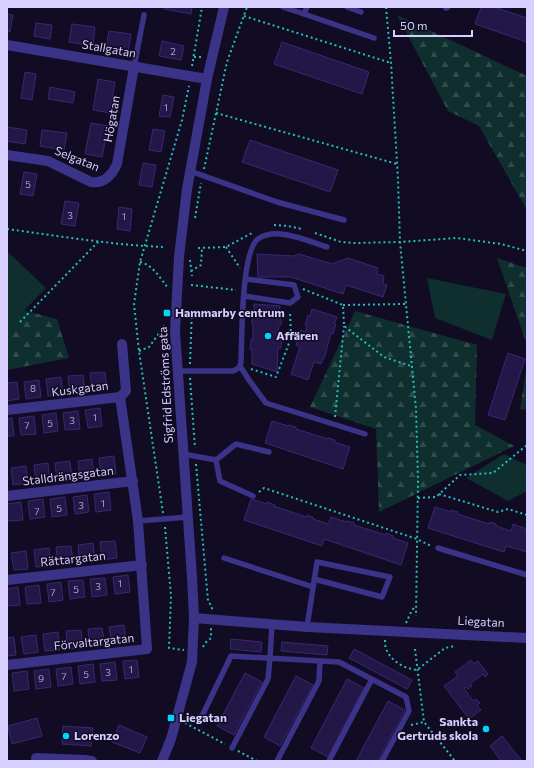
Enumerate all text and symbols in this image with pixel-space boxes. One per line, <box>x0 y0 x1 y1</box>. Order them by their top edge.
scale bar <box>394 12 472 38</box>
text: 50 m <box>400 18 428 32</box>
street label: Stallgatan <box>81 36 137 60</box>
house number: 2 <box>170 45 176 57</box>
street label: Högatan <box>100 94 122 143</box>
house number: 1 <box>164 101 168 113</box>
street label: Selgatan <box>53 143 102 173</box>
house number: 5 <box>25 178 31 190</box>
house number: 3 <box>67 209 73 221</box>
house number: 1 <box>122 210 126 222</box>
place label: Hammarby centrum <box>175 305 285 319</box>
marker: Hammarby centrum <box>162 308 172 318</box>
street label: Sigfrid Edströms gata <box>155 326 175 444</box>
place label: Affären <box>276 328 318 342</box>
marker: Affären <box>263 331 273 341</box>
street label: Kuskgatan <box>51 378 109 398</box>
house number: 8 <box>30 382 36 394</box>
house number: 1 <box>93 411 97 423</box>
house number: 3 <box>69 414 75 426</box>
house number: 5 <box>47 417 53 429</box>
house number: 7 <box>24 419 30 431</box>
street label: Stalldrängsgatan <box>22 462 114 488</box>
house number: 1 <box>101 497 105 509</box>
house number: 3 <box>78 499 84 511</box>
house number: 5 <box>56 502 62 514</box>
house number: 7 <box>34 505 40 517</box>
street label: Rättargatan <box>39 548 106 568</box>
house number: 1 <box>118 577 122 589</box>
house number: 3 <box>95 580 101 592</box>
house number: 5 <box>73 583 79 595</box>
house number: 7 <box>50 586 56 598</box>
street label: Liegatan <box>457 613 505 629</box>
street label: Förvaltargatan <box>53 630 135 652</box>
house number: 1 <box>129 663 133 675</box>
house number: 3 <box>105 666 111 678</box>
house number: 5 <box>83 668 89 680</box>
house number: 7 <box>61 670 67 682</box>
house number: 9 <box>38 672 44 684</box>
place label: Liegatan <box>179 710 227 724</box>
marker: Liegatan <box>166 713 176 723</box>
place label: Sankta Gertruds skola <box>397 714 478 742</box>
marker: Sankta Gertruds skola <box>481 724 491 734</box>
place label: Lorenzo <box>74 728 120 742</box>
marker: Lorenzo <box>61 731 71 741</box>

